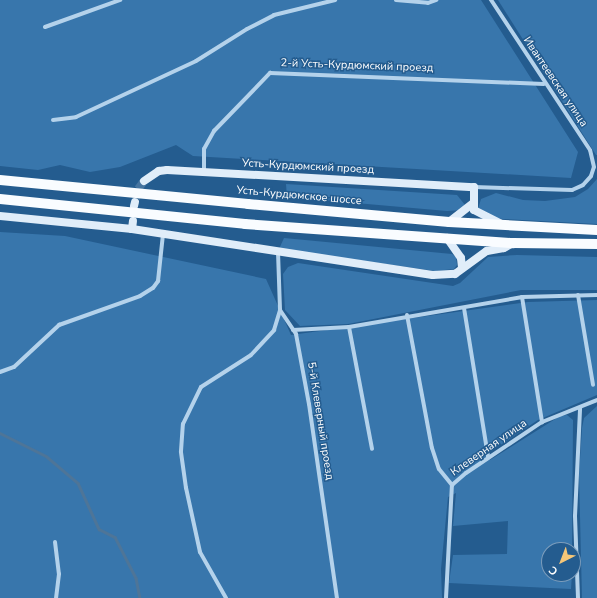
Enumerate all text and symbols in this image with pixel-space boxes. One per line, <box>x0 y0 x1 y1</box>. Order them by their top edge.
street label: Ивантеевская улица <box>520 34 590 130</box>
street label: 2-й Усть-Курдюмский проезд <box>280 57 434 75</box>
street label: Усть-Курдюмский проезд <box>242 157 374 177</box>
street label: Усть-Курдюмское шоссе <box>236 184 362 208</box>
street label: 5-й Клеверный проезд <box>304 361 336 481</box>
street label: Клеверная улица <box>448 417 530 479</box>
north arrow <box>541 542 581 582</box>
text: С <box>546 562 561 579</box>

